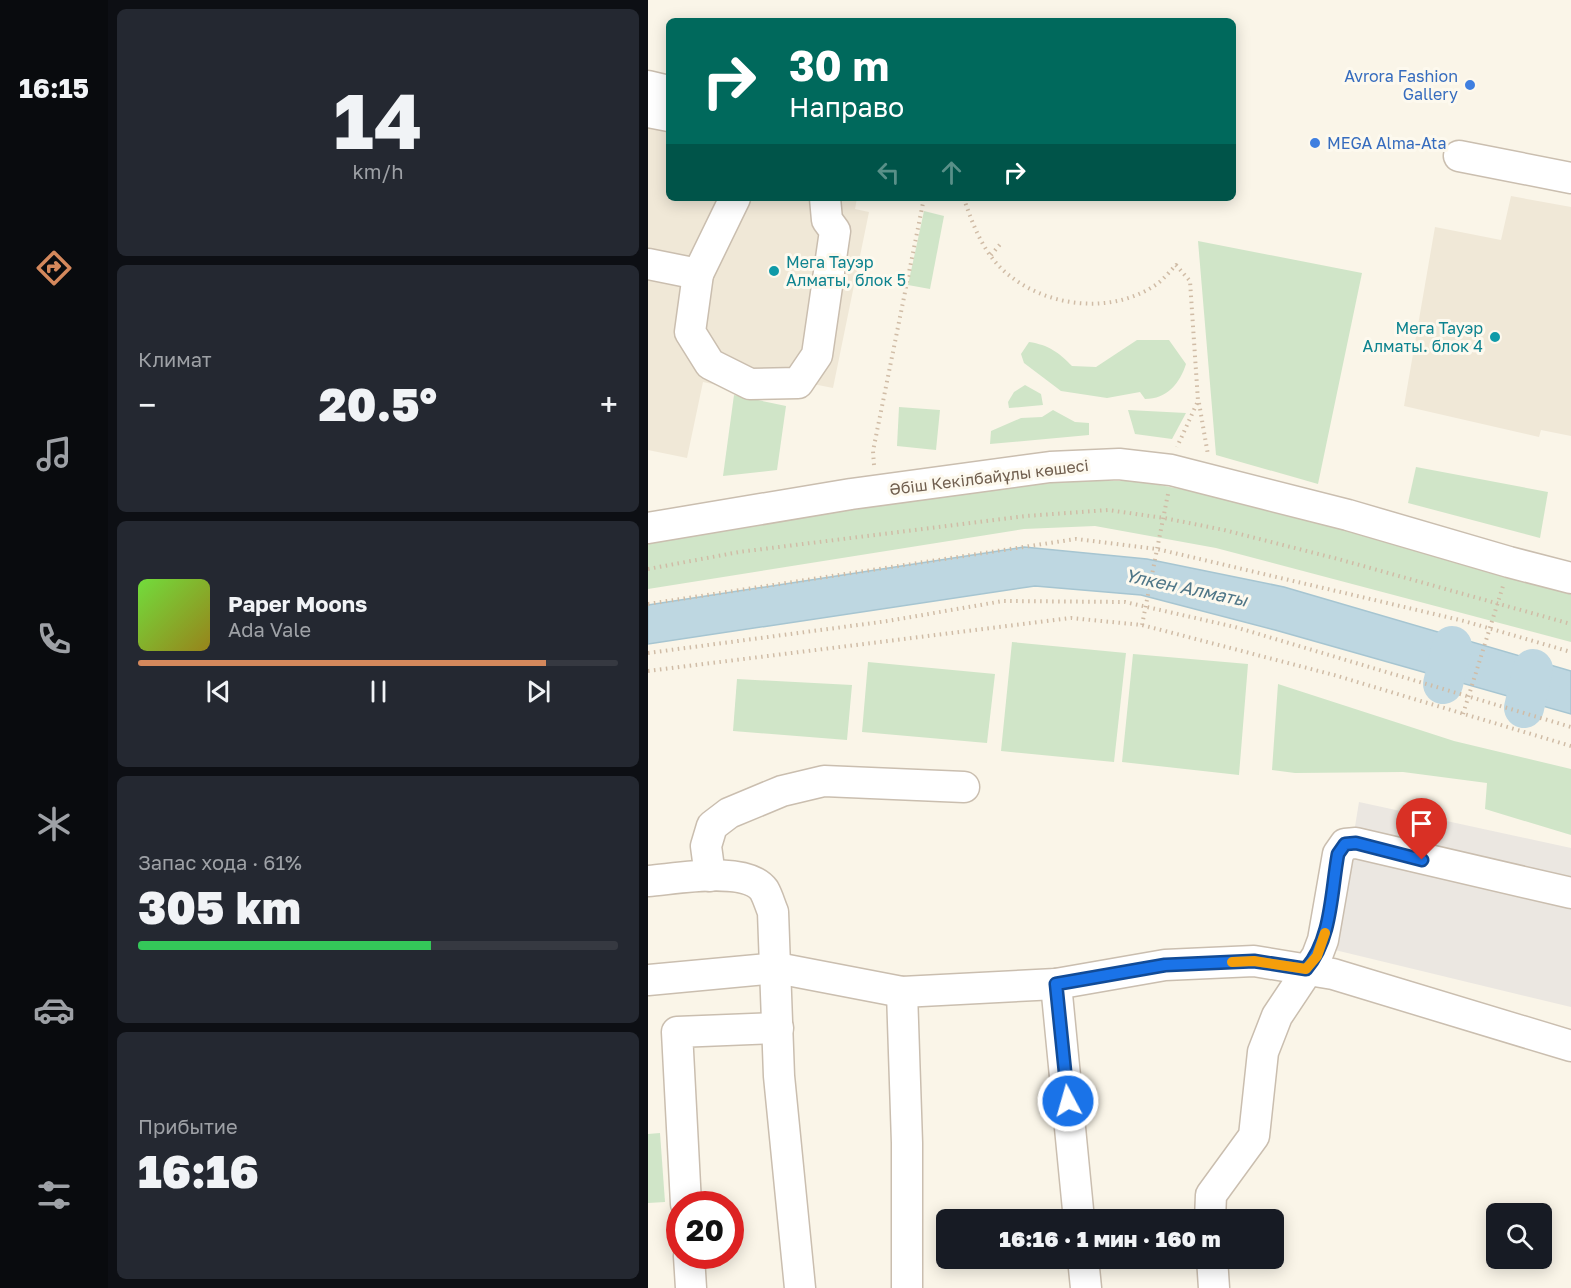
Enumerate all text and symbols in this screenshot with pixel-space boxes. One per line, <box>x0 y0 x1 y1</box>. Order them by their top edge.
text: 30 m <box>789 40 889 90</box>
icon: right <box>690 42 768 120</box>
place label: Avrora Fashion Gallery <box>1344 66 1458 104</box>
text: 16:15 <box>19 72 89 104</box>
text: 14 <box>334 73 422 166</box>
marker: Avrora Fashion Gallery <box>1463 78 1477 92</box>
text: Направо <box>789 91 904 123</box>
place label: MEGA Alma-Ata <box>1327 133 1446 153</box>
marker: MEGA Alma-Ata <box>1308 136 1322 150</box>
icon: left <box>872 156 905 189</box>
icon: ahead <box>935 156 968 189</box>
icon: right <box>998 156 1031 189</box>
text: km/h <box>353 159 403 183</box>
icon: directions <box>33 247 75 289</box>
place label: Мега Тауэр Алматы, блок 5 <box>786 252 906 290</box>
marker: Мега Тауэр Алматы, блок 5 <box>767 264 781 278</box>
place label: Мега Тауэр Алматы. блок 4 <box>1363 318 1483 356</box>
marker: Мега Тауэр Алматы. блок 4 <box>1488 330 1502 344</box>
text: Климат <box>138 347 212 371</box>
text: 20.5° <box>319 377 437 431</box>
text: − <box>138 385 156 424</box>
text: + <box>600 385 618 424</box>
icon: music <box>33 433 75 475</box>
street label: Әбіш Кекілбайұлы көшесі <box>888 455 1090 499</box>
water label: Үлкен Алматы <box>1123 563 1250 611</box>
text: Paper Moons <box>228 590 367 617</box>
text: Ada Vale <box>228 617 311 641</box>
icon: phone <box>33 618 75 660</box>
icon: previous <box>202 675 235 708</box>
icon: pause <box>362 675 395 708</box>
icon: next <box>522 675 555 708</box>
pin <box>1396 798 1447 860</box>
icon: climate <box>33 803 75 845</box>
icon: arrive <box>1405 807 1438 840</box>
text: Запас хода · 61% <box>138 850 302 874</box>
text: 305 km <box>138 880 301 934</box>
icon: car <box>33 989 75 1031</box>
position arrow <box>1036 1069 1100 1133</box>
text: Прибытие <box>138 1114 238 1138</box>
text: 16:16 <box>138 1144 259 1198</box>
icon: filters <box>33 1174 75 1216</box>
speed limit sign: 20 <box>666 1191 744 1269</box>
map controls <box>1486 1203 1552 1269</box>
button: search <box>1486 1203 1552 1269</box>
text: 16:16 · 1 мин · 160 m <box>999 1225 1221 1252</box>

